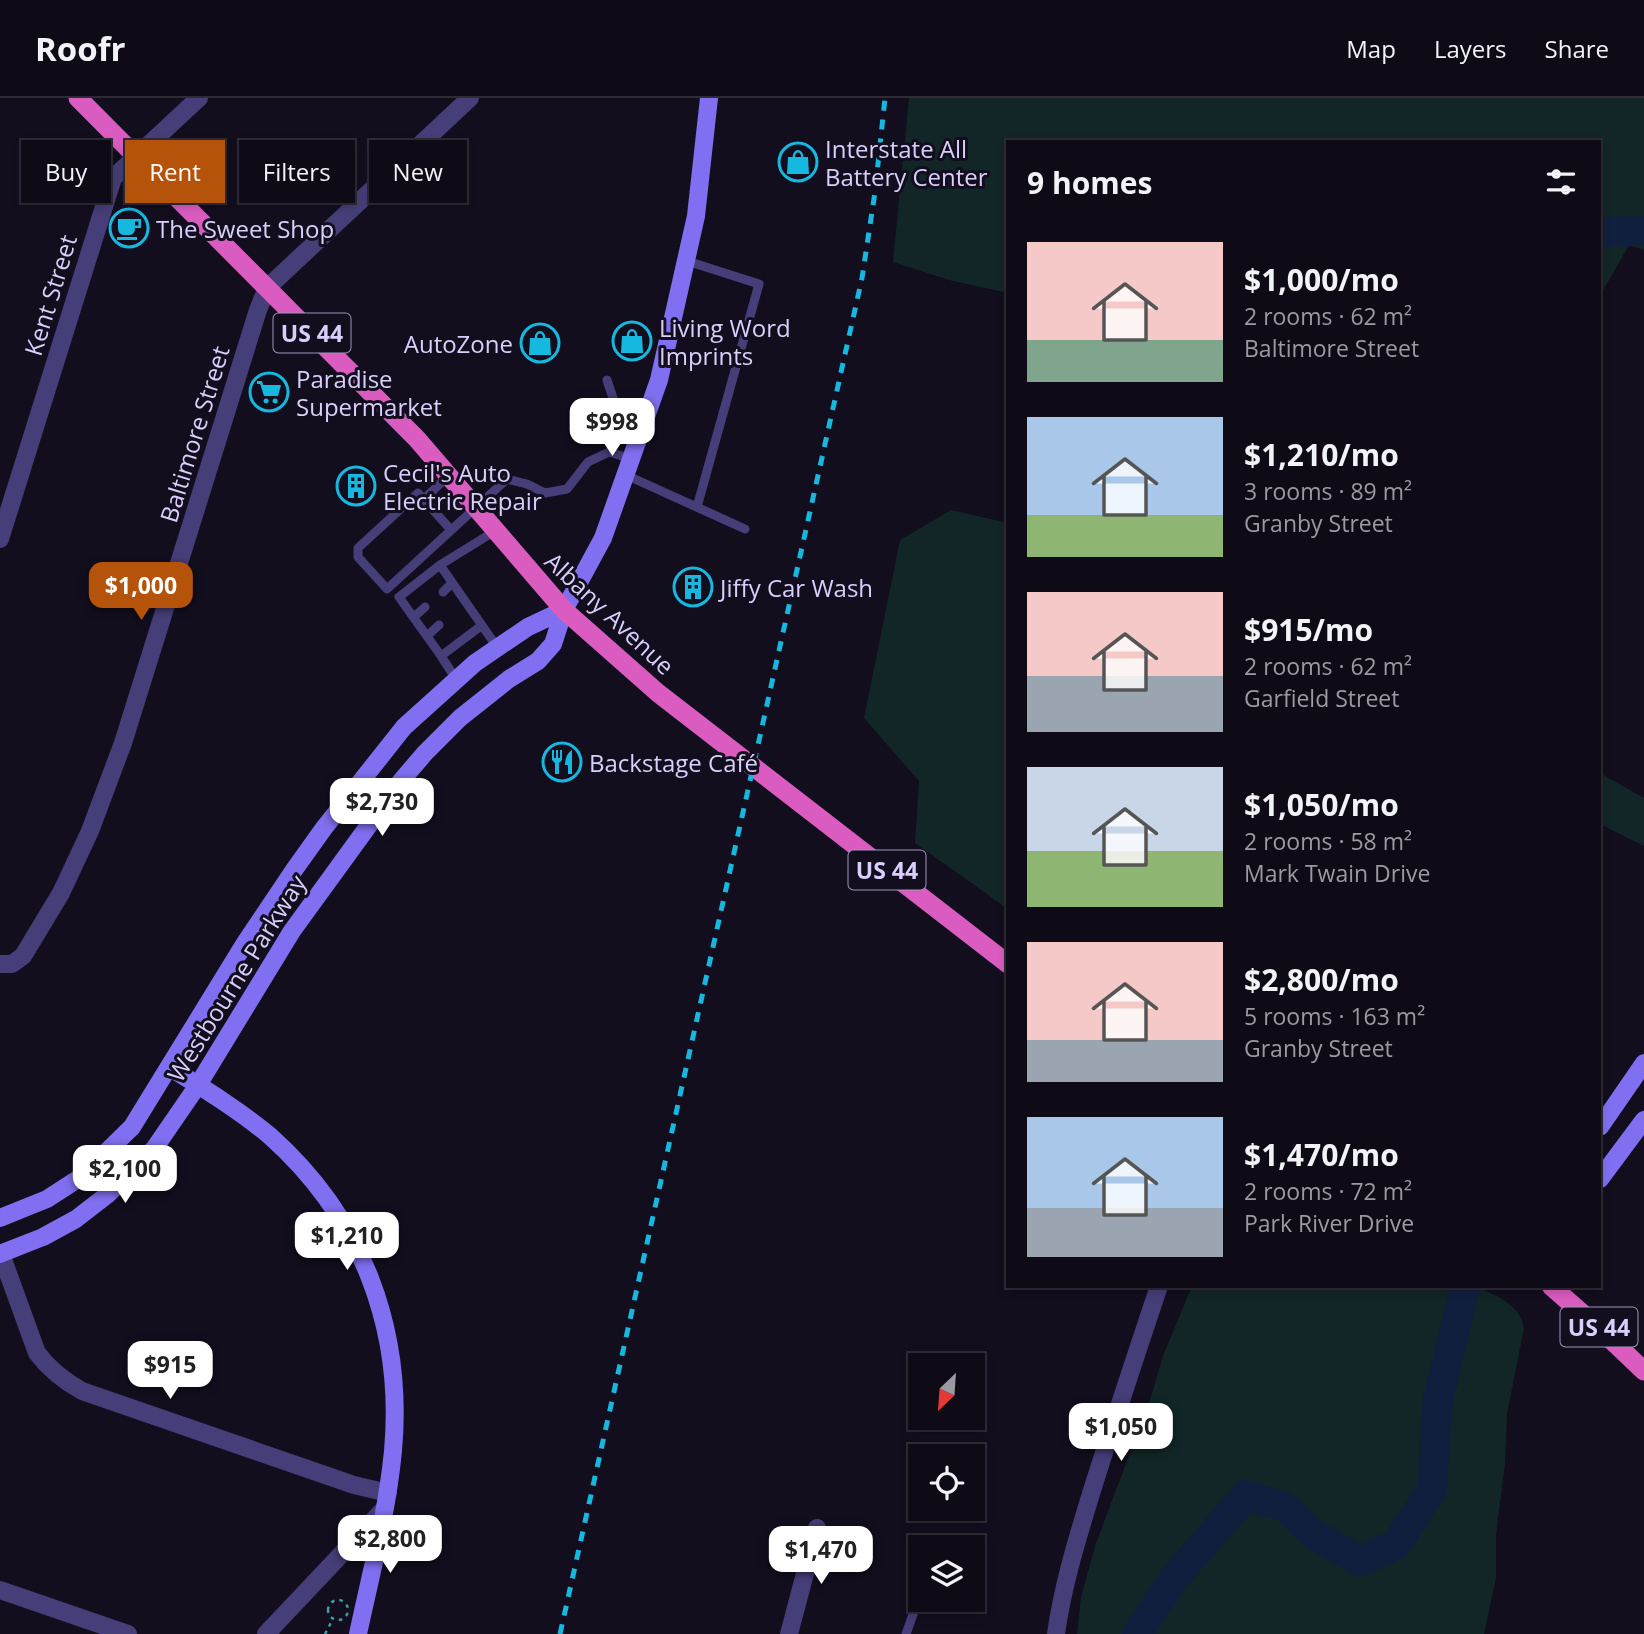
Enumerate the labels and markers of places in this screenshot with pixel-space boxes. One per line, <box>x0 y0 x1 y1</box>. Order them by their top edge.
place label: Interstate All Battery Center <box>825 132 988 193</box>
shop icon: Interstate All Battery Center <box>777 141 819 183</box>
cafe icon: The Sweet Shop <box>108 207 150 249</box>
place label: The Sweet Shop <box>156 212 334 245</box>
place label: Living Word Imprints <box>659 311 791 372</box>
shop icon: Living Word Imprints <box>611 320 653 362</box>
shop icon: AutoZone <box>519 322 561 364</box>
place label: AutoZone <box>404 327 513 360</box>
place label: Paradise Supermarket <box>296 362 442 423</box>
supermarket icon: Paradise Supermarket <box>248 371 290 413</box>
pin: $998 <box>571 398 653 458</box>
place label: Cecil's Auto Electric Repair <box>383 456 542 517</box>
building icon: Cecil's Auto Electric Repair <box>335 465 377 507</box>
pin: $1,000 <box>84 562 198 622</box>
building icon: Jiffy Car Wash <box>672 566 714 608</box>
place label: Jiffy Car Wash <box>718 571 873 604</box>
restaurant icon: Backstage Café <box>541 741 583 783</box>
place label: Backstage Café <box>589 746 758 779</box>
pin: $2,730 <box>325 778 439 838</box>
pin: $2,100 <box>68 1146 182 1205</box>
pin: $1,210 <box>290 1212 404 1272</box>
pin: $915 <box>129 1342 211 1401</box>
pin: $1,050 <box>1064 1404 1178 1463</box>
pin: $2,800 <box>333 1516 447 1575</box>
pin: $1,470 <box>764 1526 878 1586</box>

